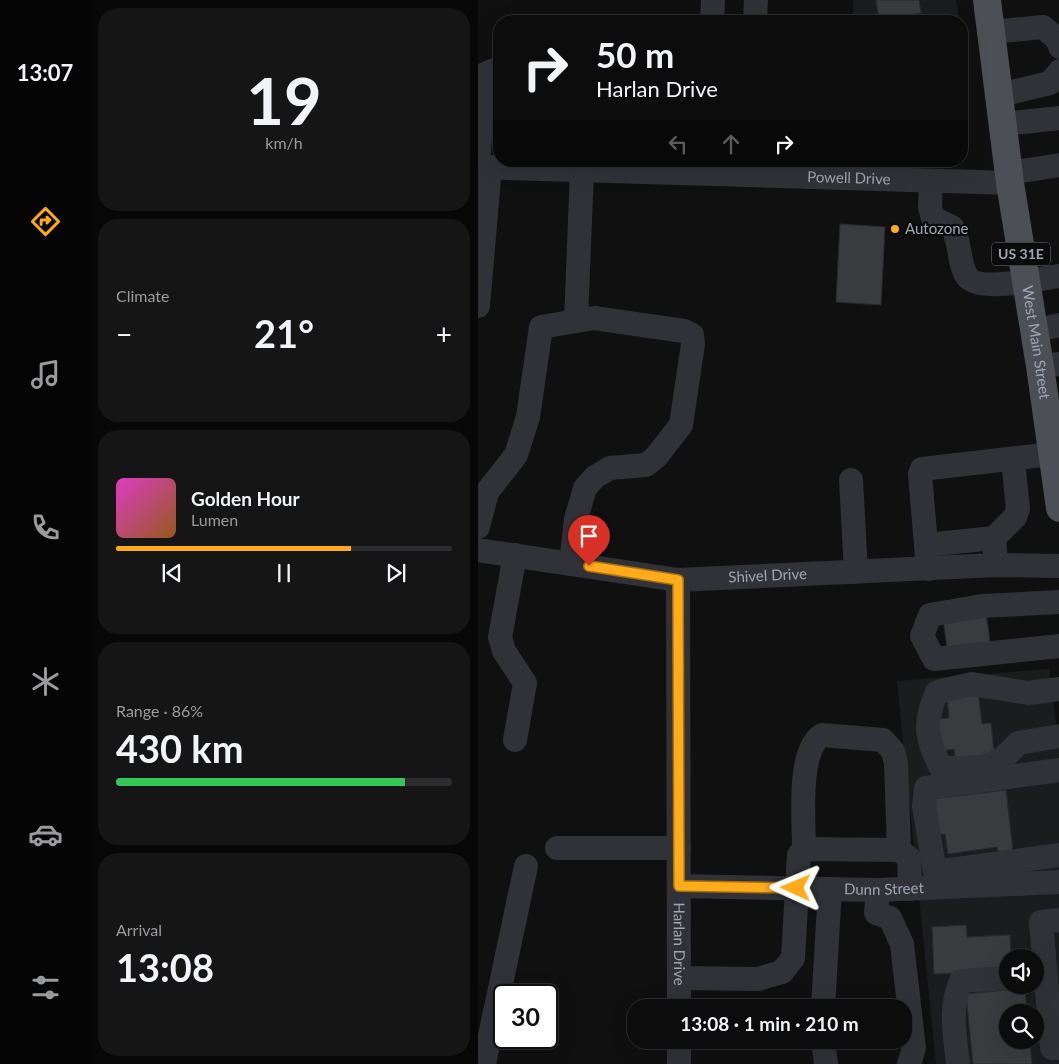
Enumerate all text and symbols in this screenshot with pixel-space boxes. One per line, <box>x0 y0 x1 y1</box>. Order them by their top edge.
text: 50 m <box>596 33 674 75</box>
icon: right <box>513 35 578 100</box>
text: 13:07 <box>17 59 73 86</box>
text: 19 <box>246 61 322 139</box>
text: Harlan Drive <box>596 75 718 102</box>
icon: left <box>664 130 692 158</box>
icon: ahead <box>717 130 745 158</box>
icon: right <box>770 130 798 158</box>
text: km/h <box>265 133 303 152</box>
street label: Powell Drive <box>807 167 891 187</box>
icon: directions <box>28 204 63 239</box>
place label: Autozone <box>905 219 969 237</box>
marker: Autozone <box>889 223 901 235</box>
road number: US 31E <box>992 242 1050 266</box>
street label: West Main Street <box>1019 284 1055 401</box>
text: Climate <box>116 286 169 305</box>
text: 21° <box>254 310 314 356</box>
text: − <box>116 317 132 351</box>
text: + <box>436 317 452 351</box>
icon: music <box>28 357 63 392</box>
text: Golden Hour <box>191 487 300 510</box>
icon: phone <box>28 510 63 545</box>
text: Lumen <box>191 510 238 529</box>
pin <box>568 515 610 566</box>
icon: arrive <box>575 522 603 550</box>
icon: previous <box>158 559 186 587</box>
icon: pause <box>270 559 298 587</box>
icon: next <box>382 559 410 587</box>
street label: Shivel Drive <box>728 564 807 586</box>
icon: climate <box>28 664 63 699</box>
text: Range · 86% <box>116 701 203 720</box>
text: 430 km <box>116 725 244 771</box>
icon: car <box>28 817 63 852</box>
position arrow <box>769 861 821 913</box>
street label: Dunn Street <box>844 878 925 898</box>
street label: Harlan Drive <box>671 902 689 986</box>
text: Arrival <box>116 920 162 939</box>
text: 13:08 <box>116 944 214 990</box>
map controls <box>999 949 1044 1049</box>
button: sound <box>999 949 1044 994</box>
icon: filters <box>28 970 63 1005</box>
speed limit sign: 30 <box>493 984 558 1049</box>
button: search <box>999 1004 1044 1049</box>
text: 13:08 · 1 min · 210 m <box>680 1012 859 1035</box>

